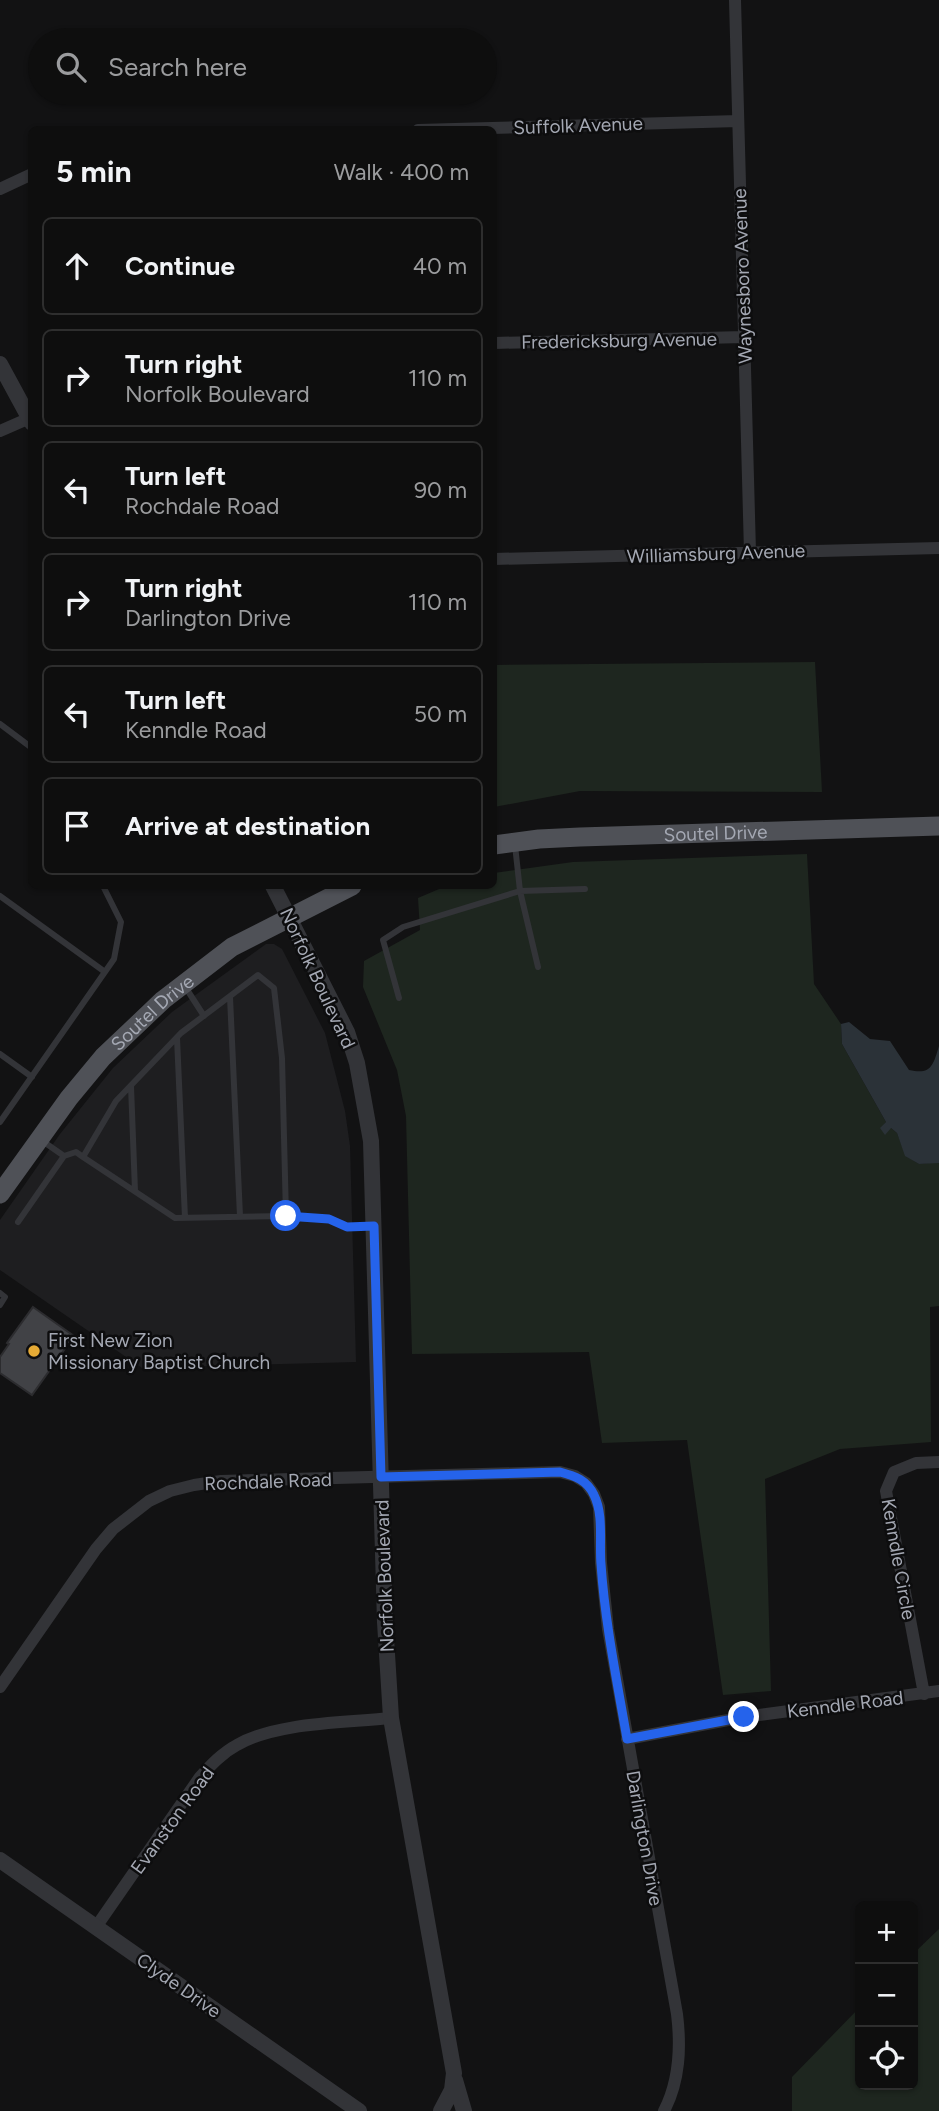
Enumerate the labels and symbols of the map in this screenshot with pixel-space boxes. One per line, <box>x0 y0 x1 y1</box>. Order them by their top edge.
street label: Suffolk Avenue <box>513 112 643 139</box>
street label: Waynesboro Avenue <box>728 188 757 364</box>
street label: Fredericksburg Avenue <box>521 327 717 354</box>
street label: Williamsburg Avenue <box>626 539 806 568</box>
street label: Soutel Drive <box>663 820 768 846</box>
street label: Norfolk Boulevard <box>275 904 360 1052</box>
street label: Soutel Drive <box>106 970 199 1056</box>
route start <box>270 1200 301 1231</box>
place label: First New Zion Missionary Baptist Church <box>48 1329 270 1374</box>
marker: First New Zion Missionary Baptist Church <box>26 1343 42 1359</box>
street label: Rochdale Road <box>204 1468 332 1495</box>
street label: Kenndle Circle <box>877 1497 920 1622</box>
street label: Norfolk Boulevard <box>370 1499 399 1653</box>
street label: Kenndle Road <box>786 1686 905 1723</box>
route end <box>728 1701 759 1732</box>
street label: Evanston Road <box>126 1762 219 1879</box>
street label: Darlington Drive <box>621 1769 668 1908</box>
street label: Clyde Drive <box>132 1948 225 2023</box>

